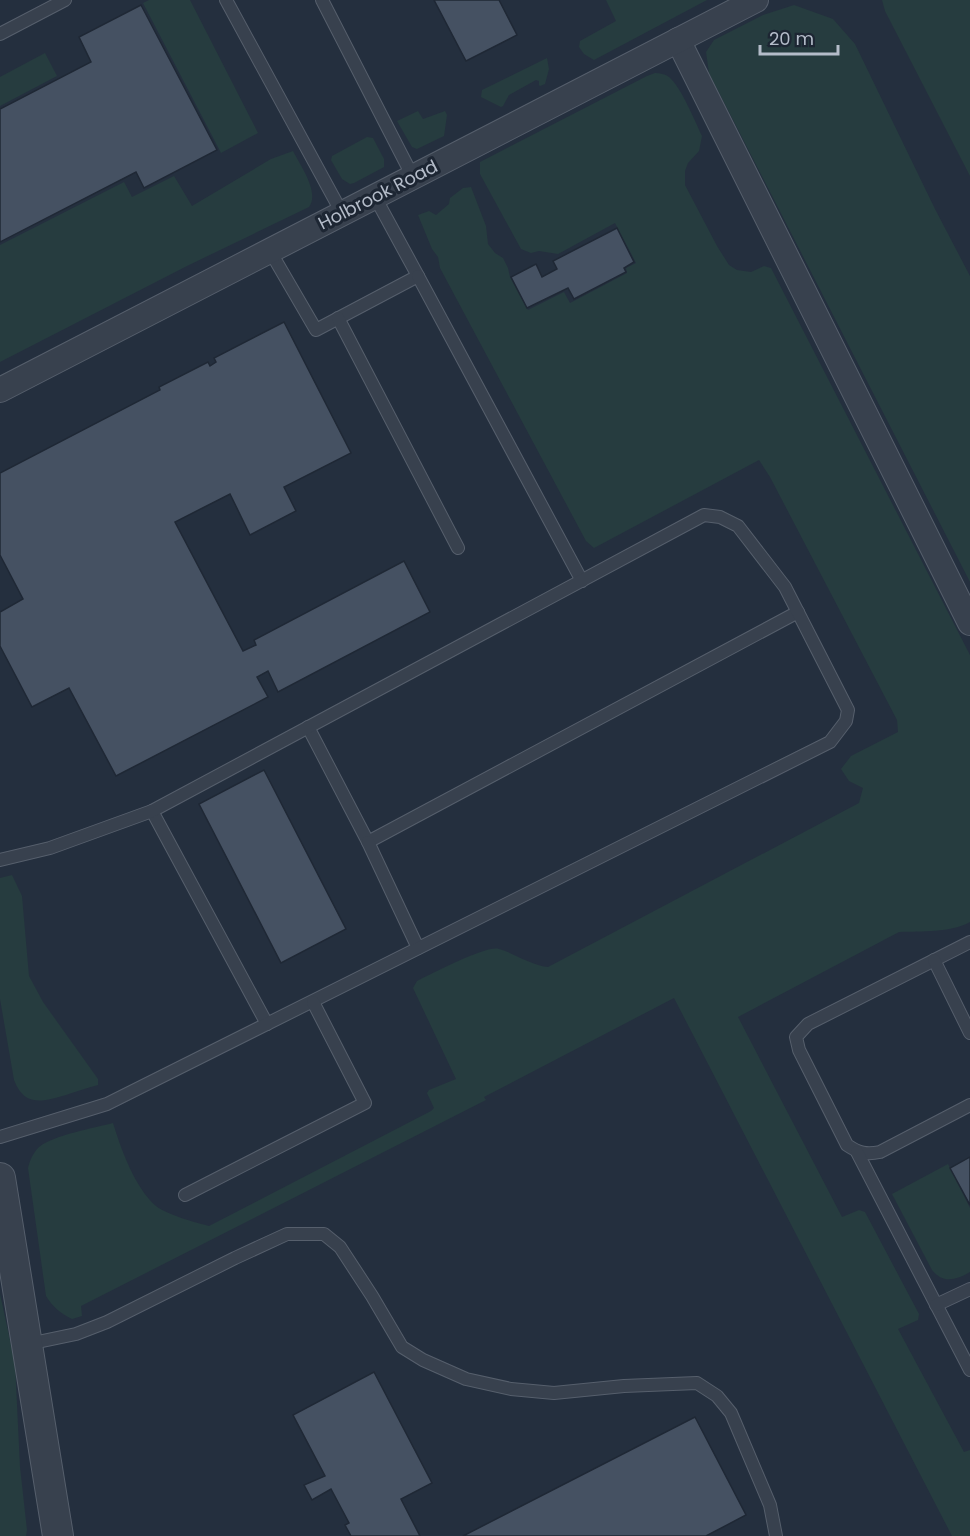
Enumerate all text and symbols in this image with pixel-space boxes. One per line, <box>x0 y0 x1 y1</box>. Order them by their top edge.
scale bar <box>760 18 838 56</box>
text: 20 m <box>769 26 814 51</box>
street label: Holbrook Road <box>314 154 442 235</box>

